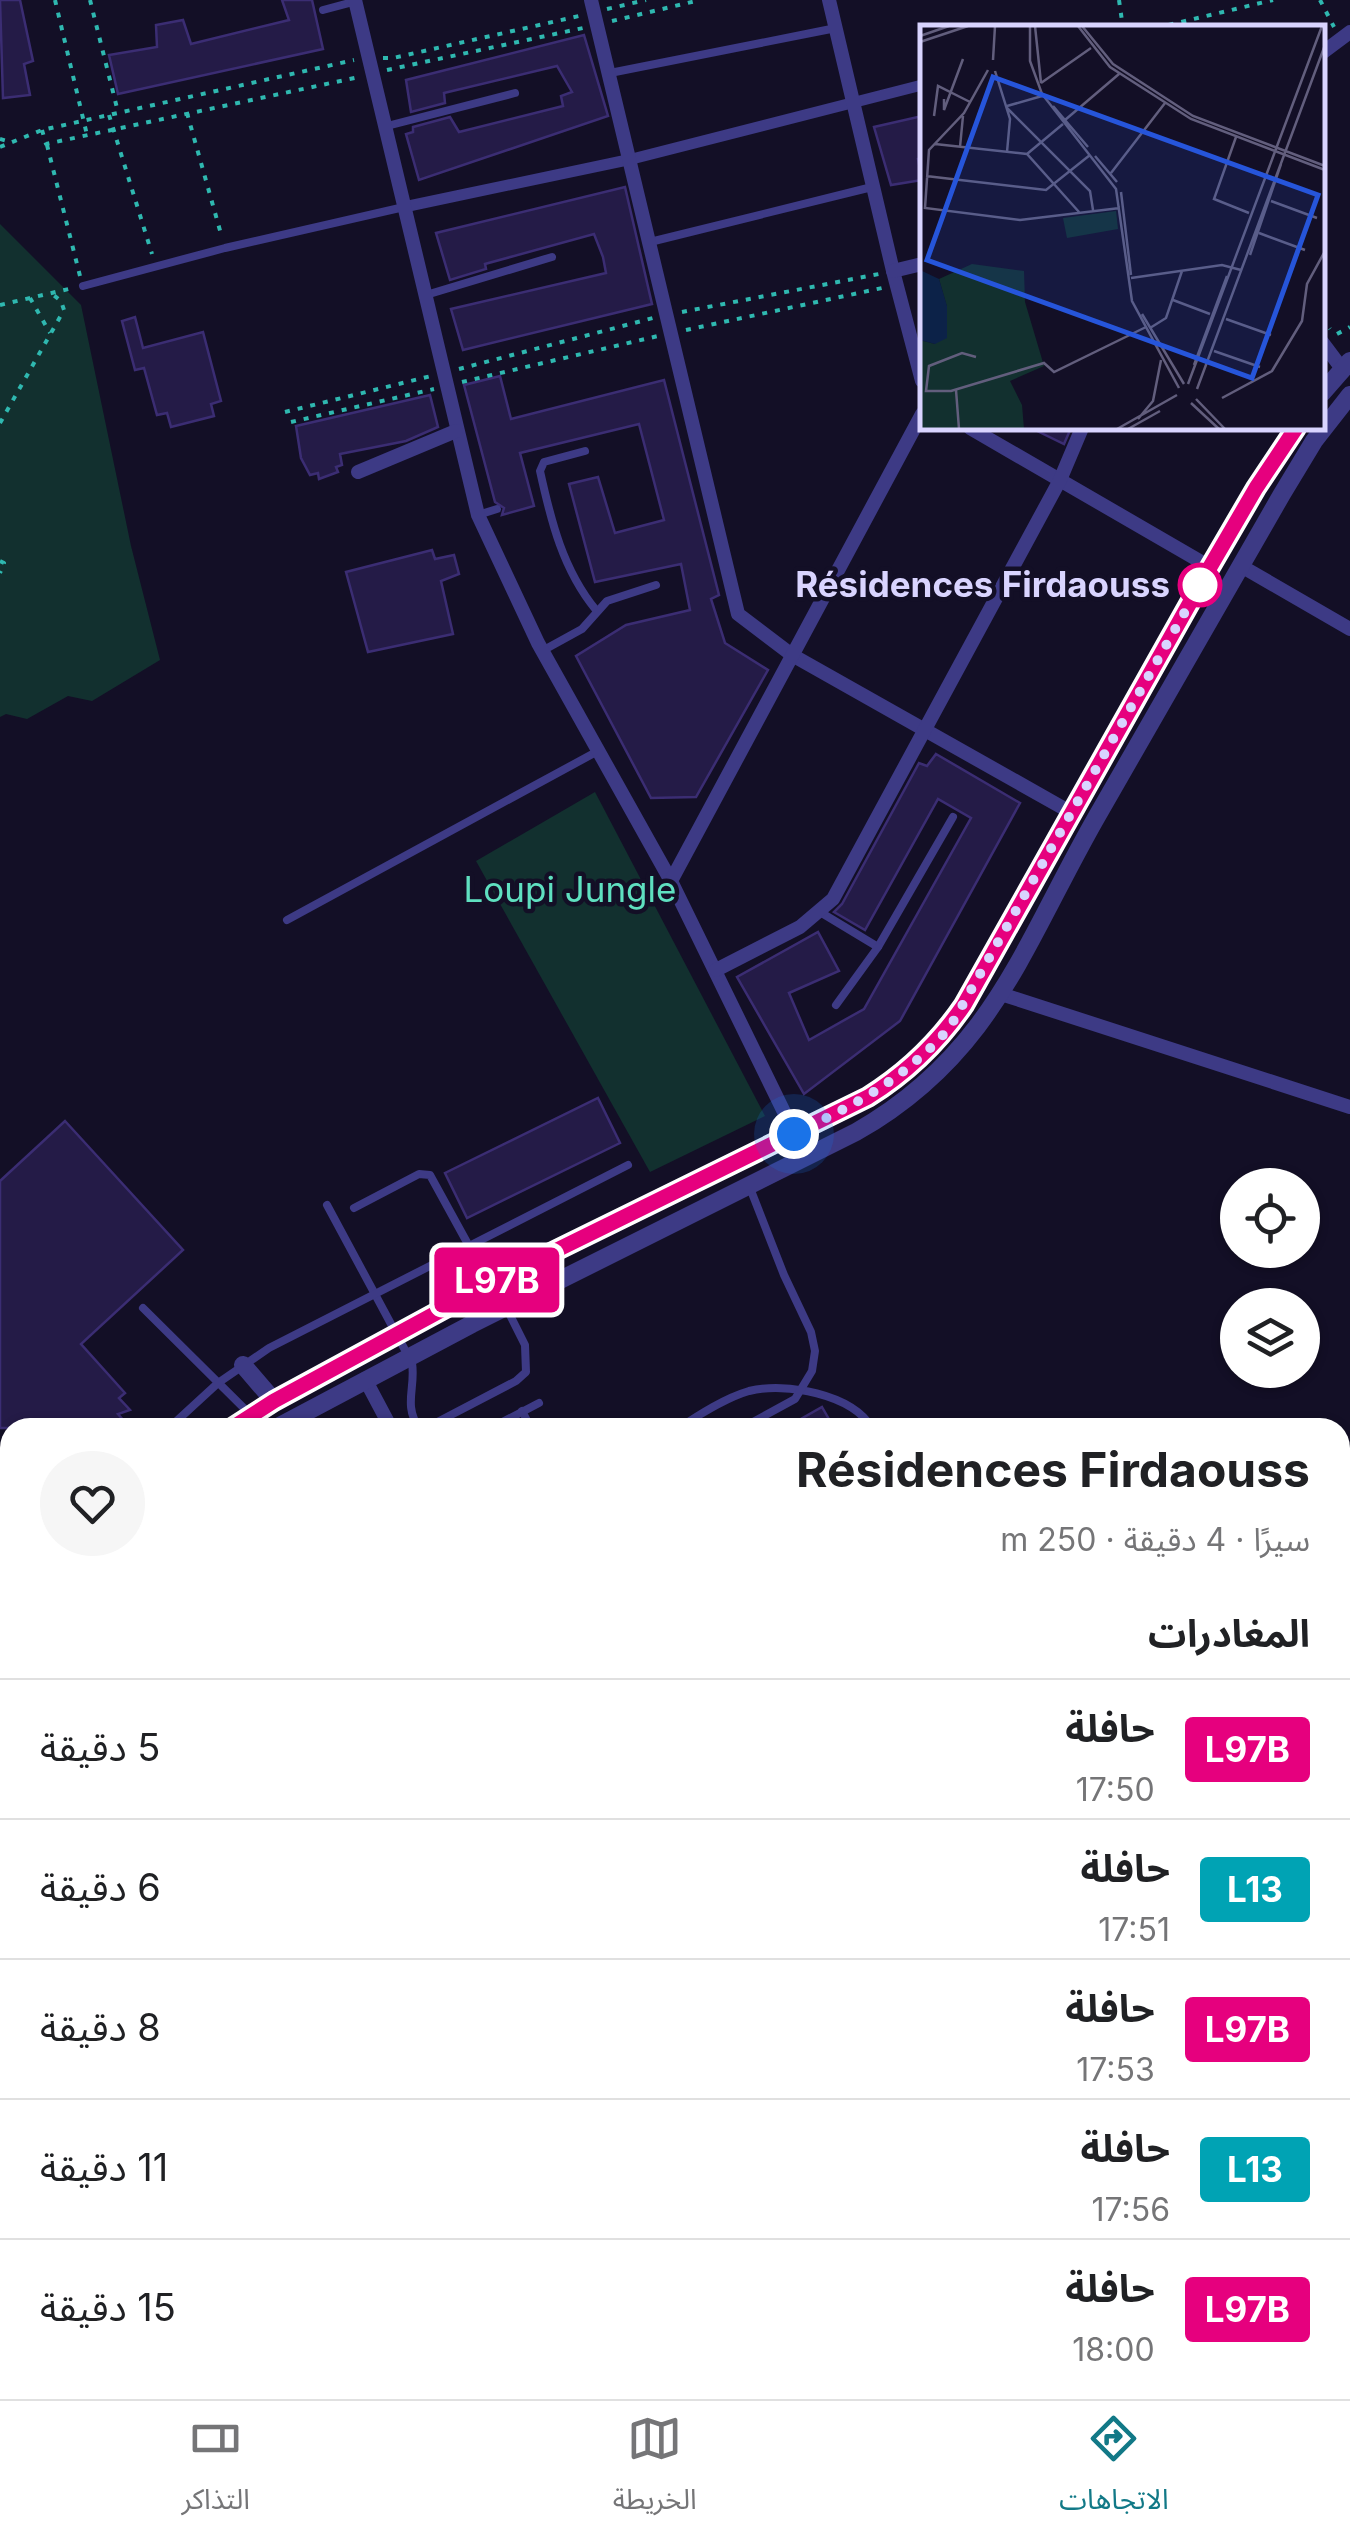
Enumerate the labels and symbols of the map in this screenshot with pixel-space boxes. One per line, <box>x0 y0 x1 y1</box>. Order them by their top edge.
inset map <box>920 25 1325 430</box>
place label: Résidences Firdaouss <box>795 563 1170 605</box>
marker: Résidences Firdaouss <box>1179 564 1221 606</box>
park label: Loupi Jungle <box>464 868 676 910</box>
your location <box>769 1109 819 1159</box>
line badge: L97B <box>427 1248 567 1312</box>

